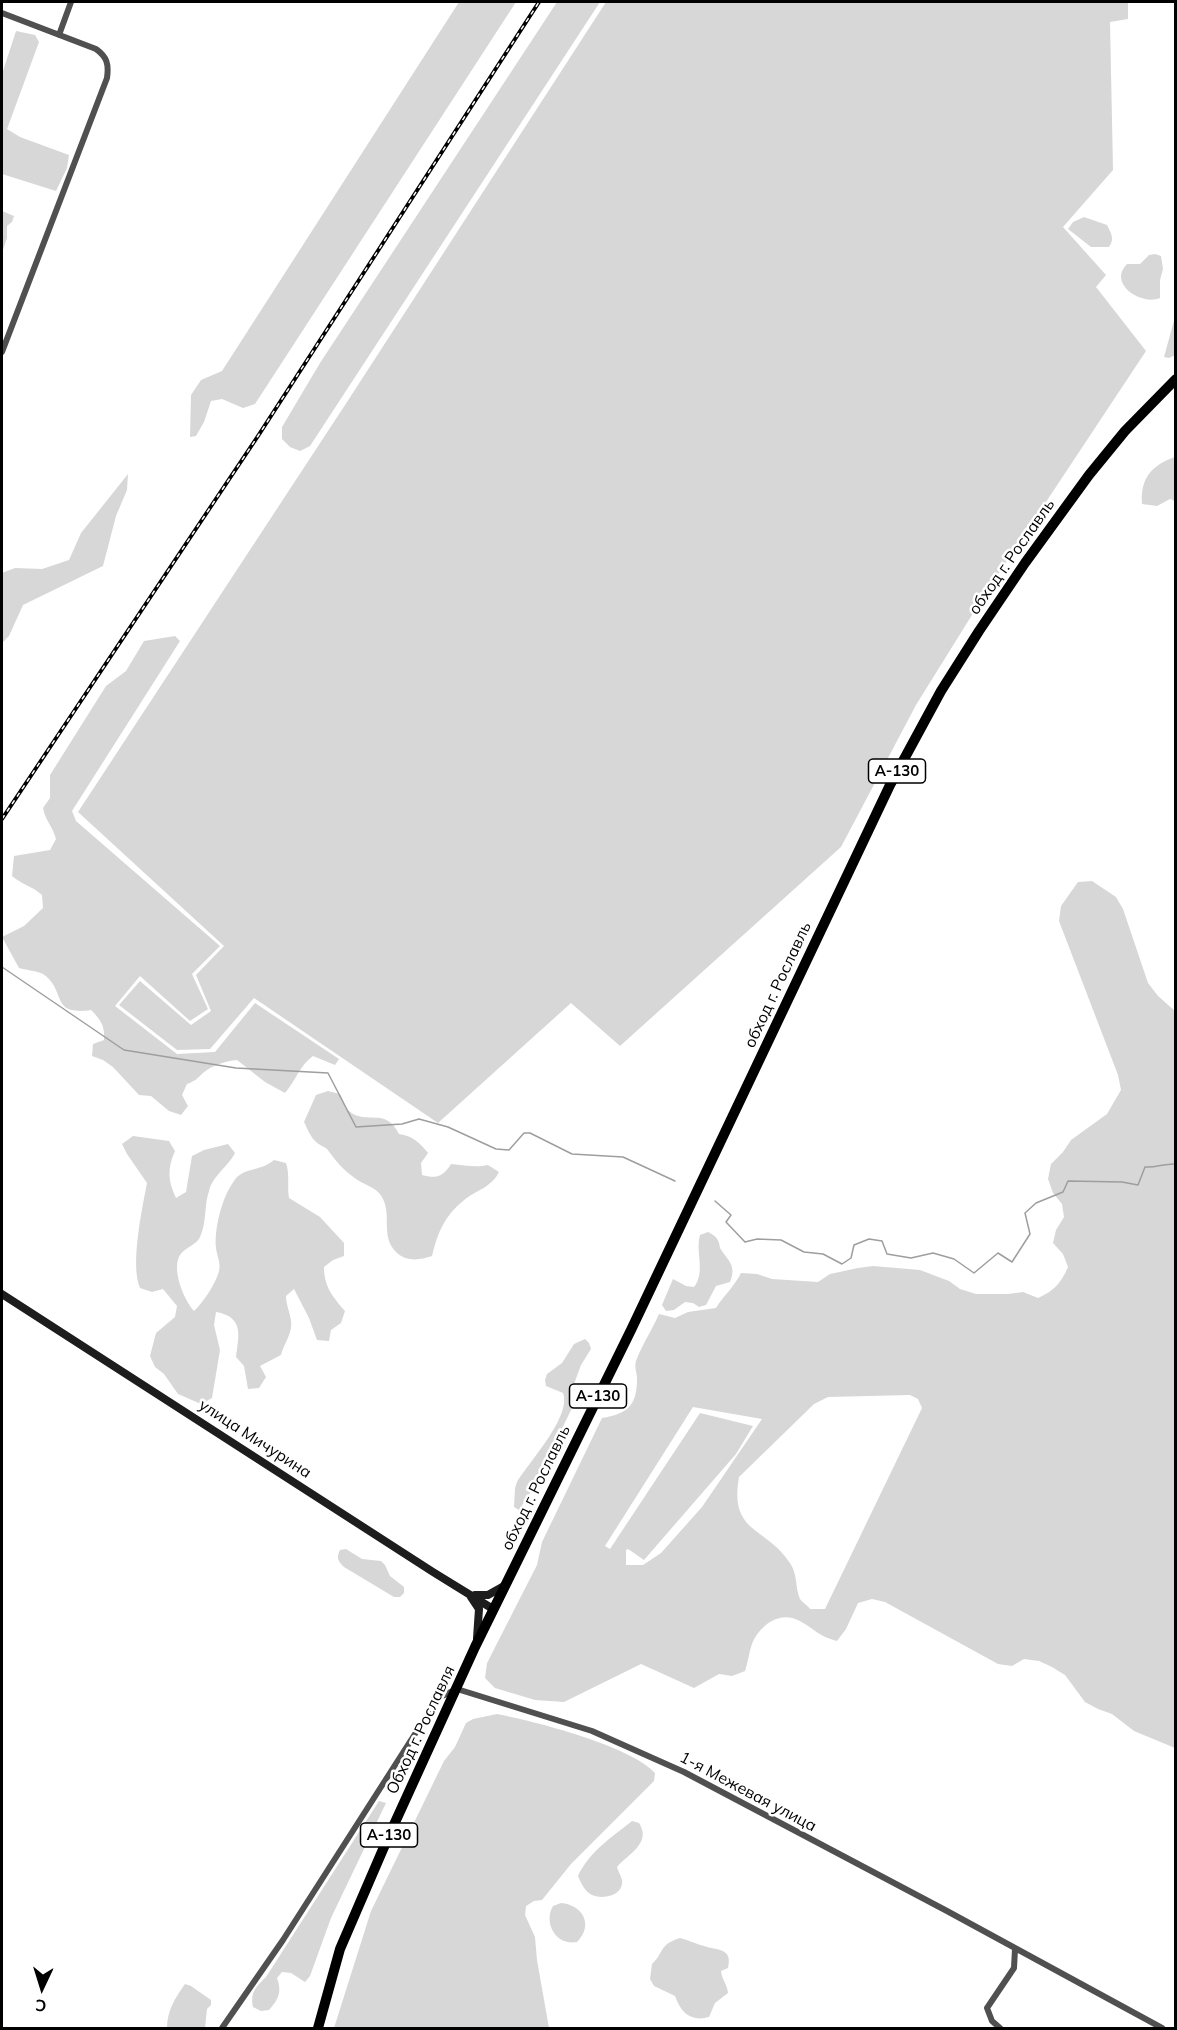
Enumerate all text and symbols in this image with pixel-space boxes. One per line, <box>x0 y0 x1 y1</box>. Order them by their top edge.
street label: обход г. Рославль <box>965 496 1059 618</box>
road number: А-130 <box>868 759 926 783</box>
street label: обход г. Рославль <box>740 919 816 1051</box>
road number: А-130 <box>570 1384 626 1408</box>
street label: улица Мичурина <box>195 1395 315 1483</box>
street label: обход г. Рославль <box>497 1422 575 1554</box>
street label: Обход г. Рославля <box>383 1663 459 1797</box>
street label: 1-я Межевая улица <box>676 1748 820 1836</box>
road number: А-130 <box>360 1823 418 1847</box>
north arrow <box>12 1958 72 2018</box>
text: С <box>35 1996 47 2016</box>

